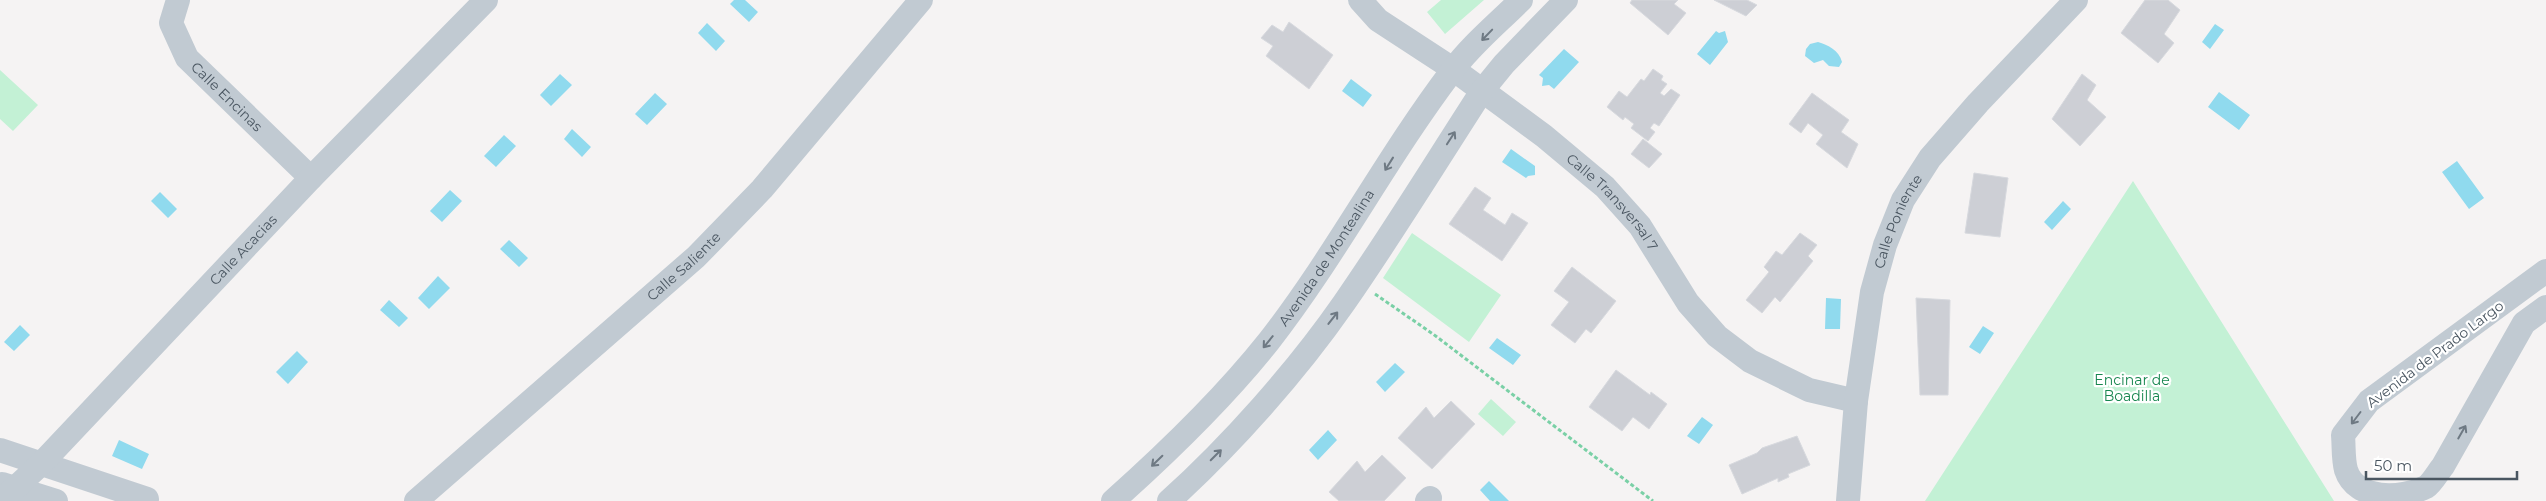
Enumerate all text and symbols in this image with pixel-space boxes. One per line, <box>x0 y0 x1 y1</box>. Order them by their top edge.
one-way arrow <box>1480 29 1493 41</box>
street label: Calle Encinas <box>187 58 267 135</box>
one-way arrow <box>1446 132 1456 146</box>
street label: Calle Transversal 7 <box>1563 149 1662 254</box>
one-way arrow <box>1383 156 1393 170</box>
street label: Calle Poniente <box>1870 171 1926 271</box>
street label: Avenida de Montealina <box>1274 186 1378 330</box>
street label: Calle Acacias <box>206 211 281 289</box>
street label: Calle Saliente <box>643 228 724 305</box>
street label: Avenida de Prado Largo <box>2363 296 2507 411</box>
one-way arrow <box>1327 312 1338 325</box>
one-way arrow <box>1262 335 1273 348</box>
park label: Encinar de Boadilla <box>2094 371 2170 405</box>
one-way arrow <box>2351 411 2361 425</box>
one-way arrow <box>2457 424 2467 439</box>
scale bar <box>2366 448 2517 480</box>
one-way arrow <box>1210 449 1223 461</box>
one-way arrow <box>1152 454 1164 466</box>
text: 50 m <box>2374 456 2412 475</box>

